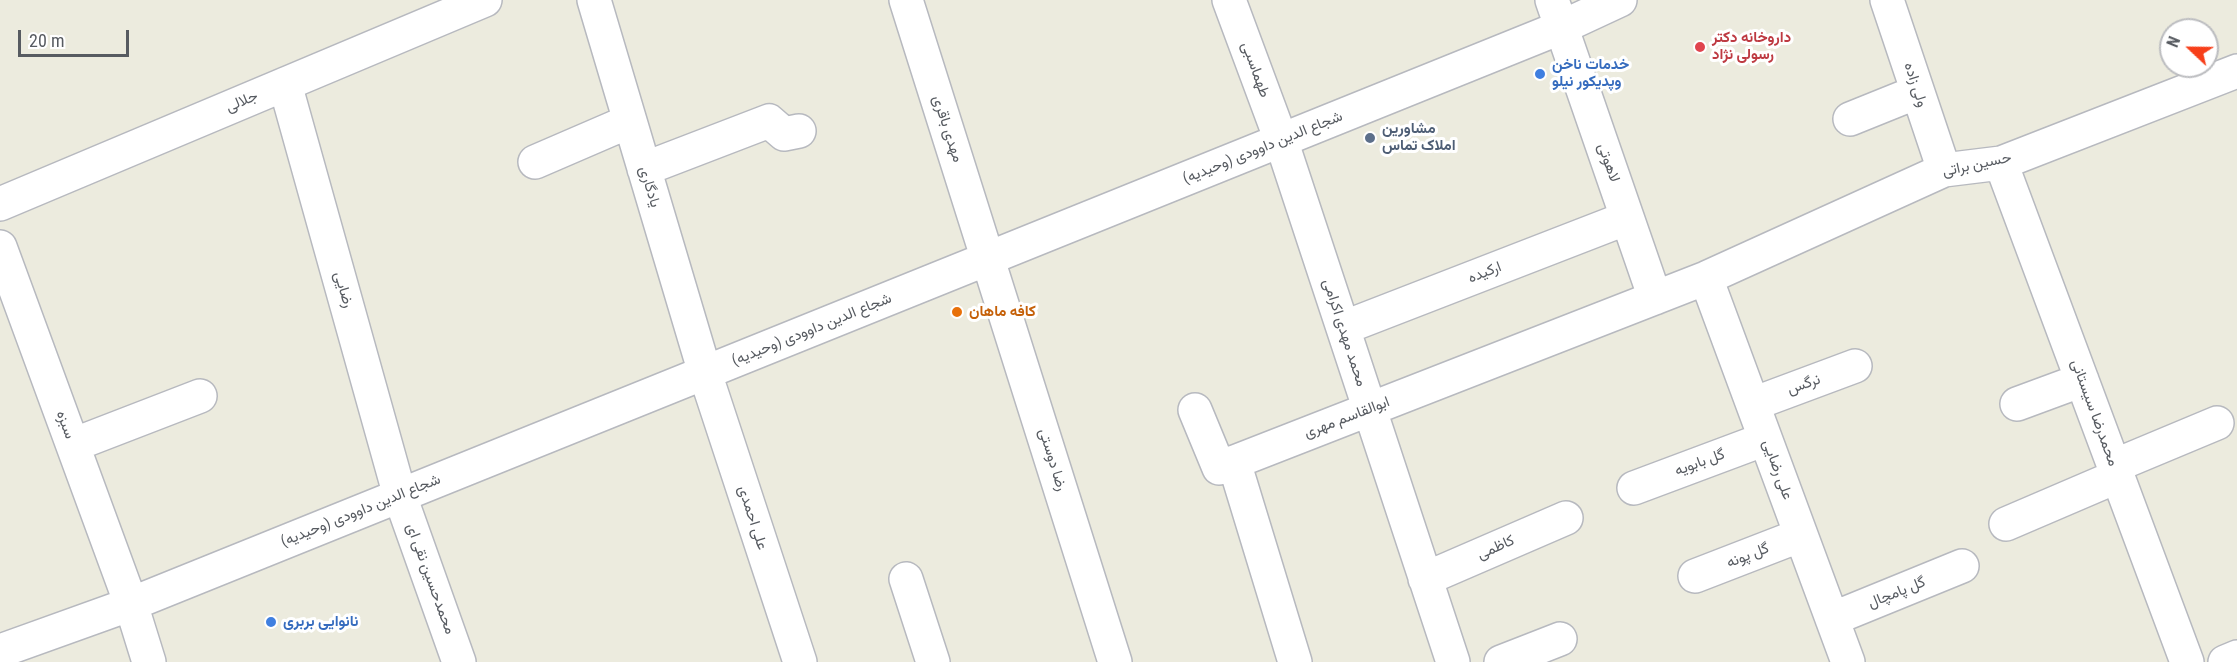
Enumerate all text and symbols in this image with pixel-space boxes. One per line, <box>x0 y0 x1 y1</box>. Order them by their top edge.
scale bar <box>21 18 132 56</box>
north arrow <box>2159 18 2219 78</box>
place label: داروخانه دکتر رسولی نژاد <box>1712 29 1791 64</box>
text: 20 m <box>29 30 64 51</box>
text: N <box>2163 34 2184 50</box>
street label: طهماسبی <box>1237 40 1273 100</box>
marker: داروخانه دکتر رسولی نژاد <box>1693 40 1707 54</box>
place label: خدمات ناخن وپديكور نيلو <box>1552 56 1629 91</box>
street label: ولی زاده <box>1899 60 1931 110</box>
marker: خدمات ناخن وپديكور نيلو <box>1533 67 1547 81</box>
street label: جلالی <box>223 87 261 117</box>
street label: مهدی باقری <box>928 93 966 165</box>
street label: شجاع الدین داوودی (وحیدیه) <box>1181 108 1345 188</box>
place label: مشاورین املاک تماس <box>1382 120 1456 155</box>
marker: مشاورین املاک تماس <box>1363 131 1377 145</box>
street label: لاهوتی <box>1593 141 1623 185</box>
street label: حسین براتی <box>1941 149 2013 181</box>
street label: یادگاری <box>634 164 664 210</box>
street label: ارکیده <box>1466 258 1504 288</box>
street label: رضایی <box>329 270 357 310</box>
street label: محمد مهدی اکرامی <box>1318 277 1370 389</box>
street label: شجاع الدین داوودی (وحیدیه) <box>730 290 894 370</box>
place label: کافه ماهان <box>969 303 1036 321</box>
marker: کافه ماهان <box>950 305 964 319</box>
street label: محمدرضا سیستانی <box>2066 357 2122 469</box>
street label: نرگس <box>1785 371 1823 399</box>
street label: ابوالقاسم مهری <box>1302 393 1392 443</box>
street label: سبزه <box>52 408 78 442</box>
street label: رضا دوستی <box>1034 426 1070 494</box>
street label: علی رضایی <box>1758 437 1796 503</box>
street label: گل بابویه <box>1672 446 1728 480</box>
street label: شجاع الدین داوودی (وحیدیه) <box>279 471 443 551</box>
street label: علی احمدی <box>733 484 771 552</box>
street label: محمدحسین نقی ای <box>402 521 458 637</box>
street label: کاظمی <box>1475 532 1517 564</box>
street label: گل پونه <box>1724 540 1772 572</box>
street label: گل پامچال <box>1866 573 1928 613</box>
place label: نانوایی بربری <box>283 613 358 631</box>
marker: نانوایی بربری <box>264 615 278 629</box>

